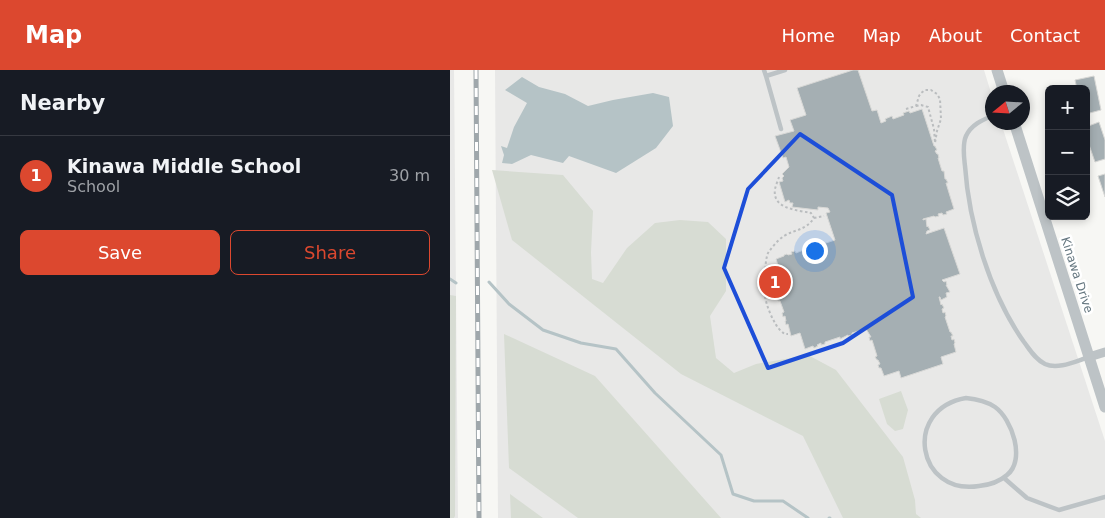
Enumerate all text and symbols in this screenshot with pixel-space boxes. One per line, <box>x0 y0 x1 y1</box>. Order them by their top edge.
text: Map <box>25 21 82 49</box>
text: Home <box>782 25 835 46</box>
text: Map <box>863 25 901 46</box>
text: About <box>929 25 982 46</box>
text: Contact <box>1010 25 1080 46</box>
north arrow <box>985 85 1030 130</box>
map controls <box>1045 85 1090 220</box>
button: + <box>1045 85 1090 130</box>
text: Nearby <box>20 91 105 115</box>
button: − <box>1045 130 1090 175</box>
text: Kinawa Middle School <box>67 155 301 177</box>
text: 1 <box>30 166 42 185</box>
text: 30 m <box>389 166 430 185</box>
button: layers <box>1045 175 1090 220</box>
text: School <box>67 177 120 196</box>
button: Save <box>20 230 220 275</box>
button: Share <box>230 230 430 275</box>
street label: Kinawa Drive <box>1058 235 1096 315</box>
your location <box>802 238 828 264</box>
pin: 1 <box>759 263 791 301</box>

